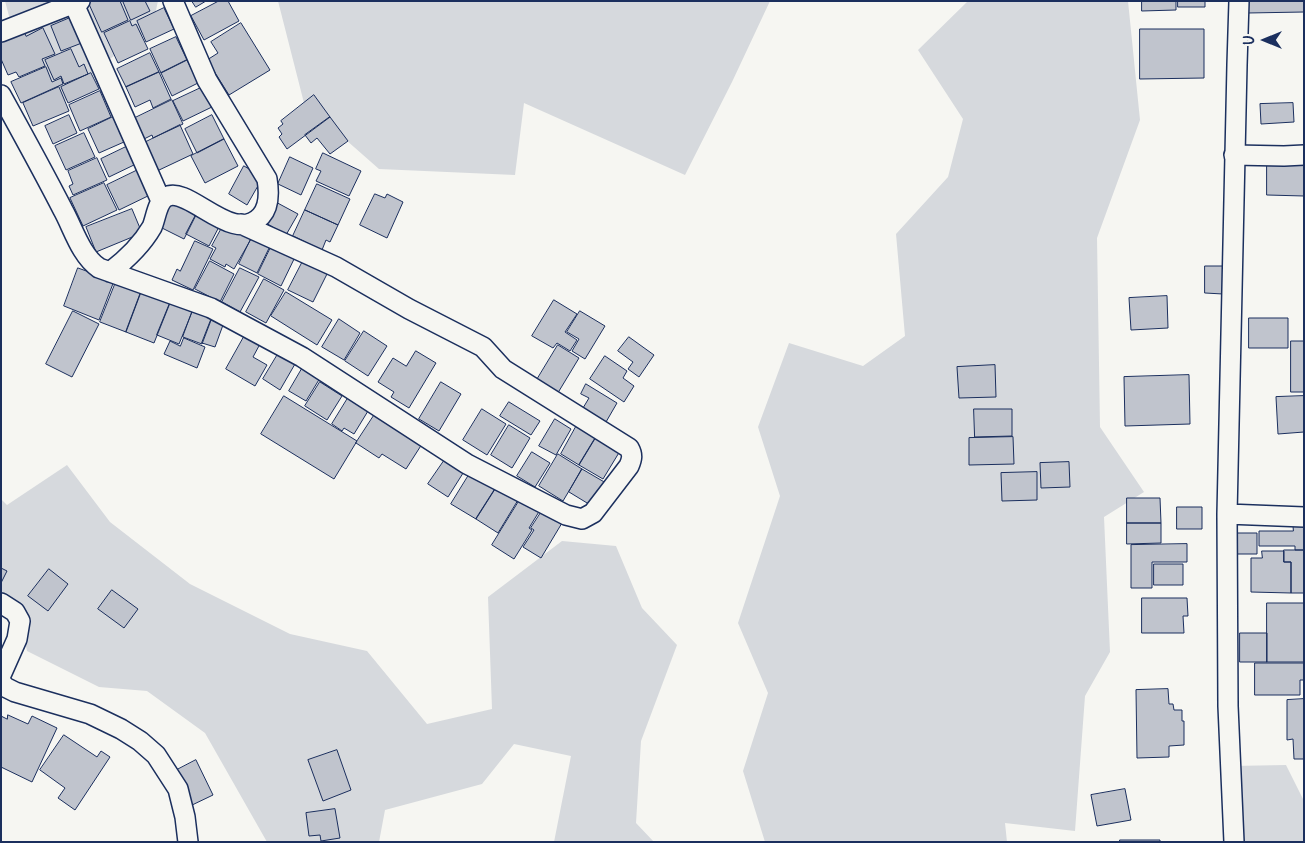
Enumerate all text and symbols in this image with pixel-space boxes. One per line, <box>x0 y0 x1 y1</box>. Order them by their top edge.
north arrow <box>1240 15 1290 65</box>
text: U <box>1241 35 1258 45</box>

